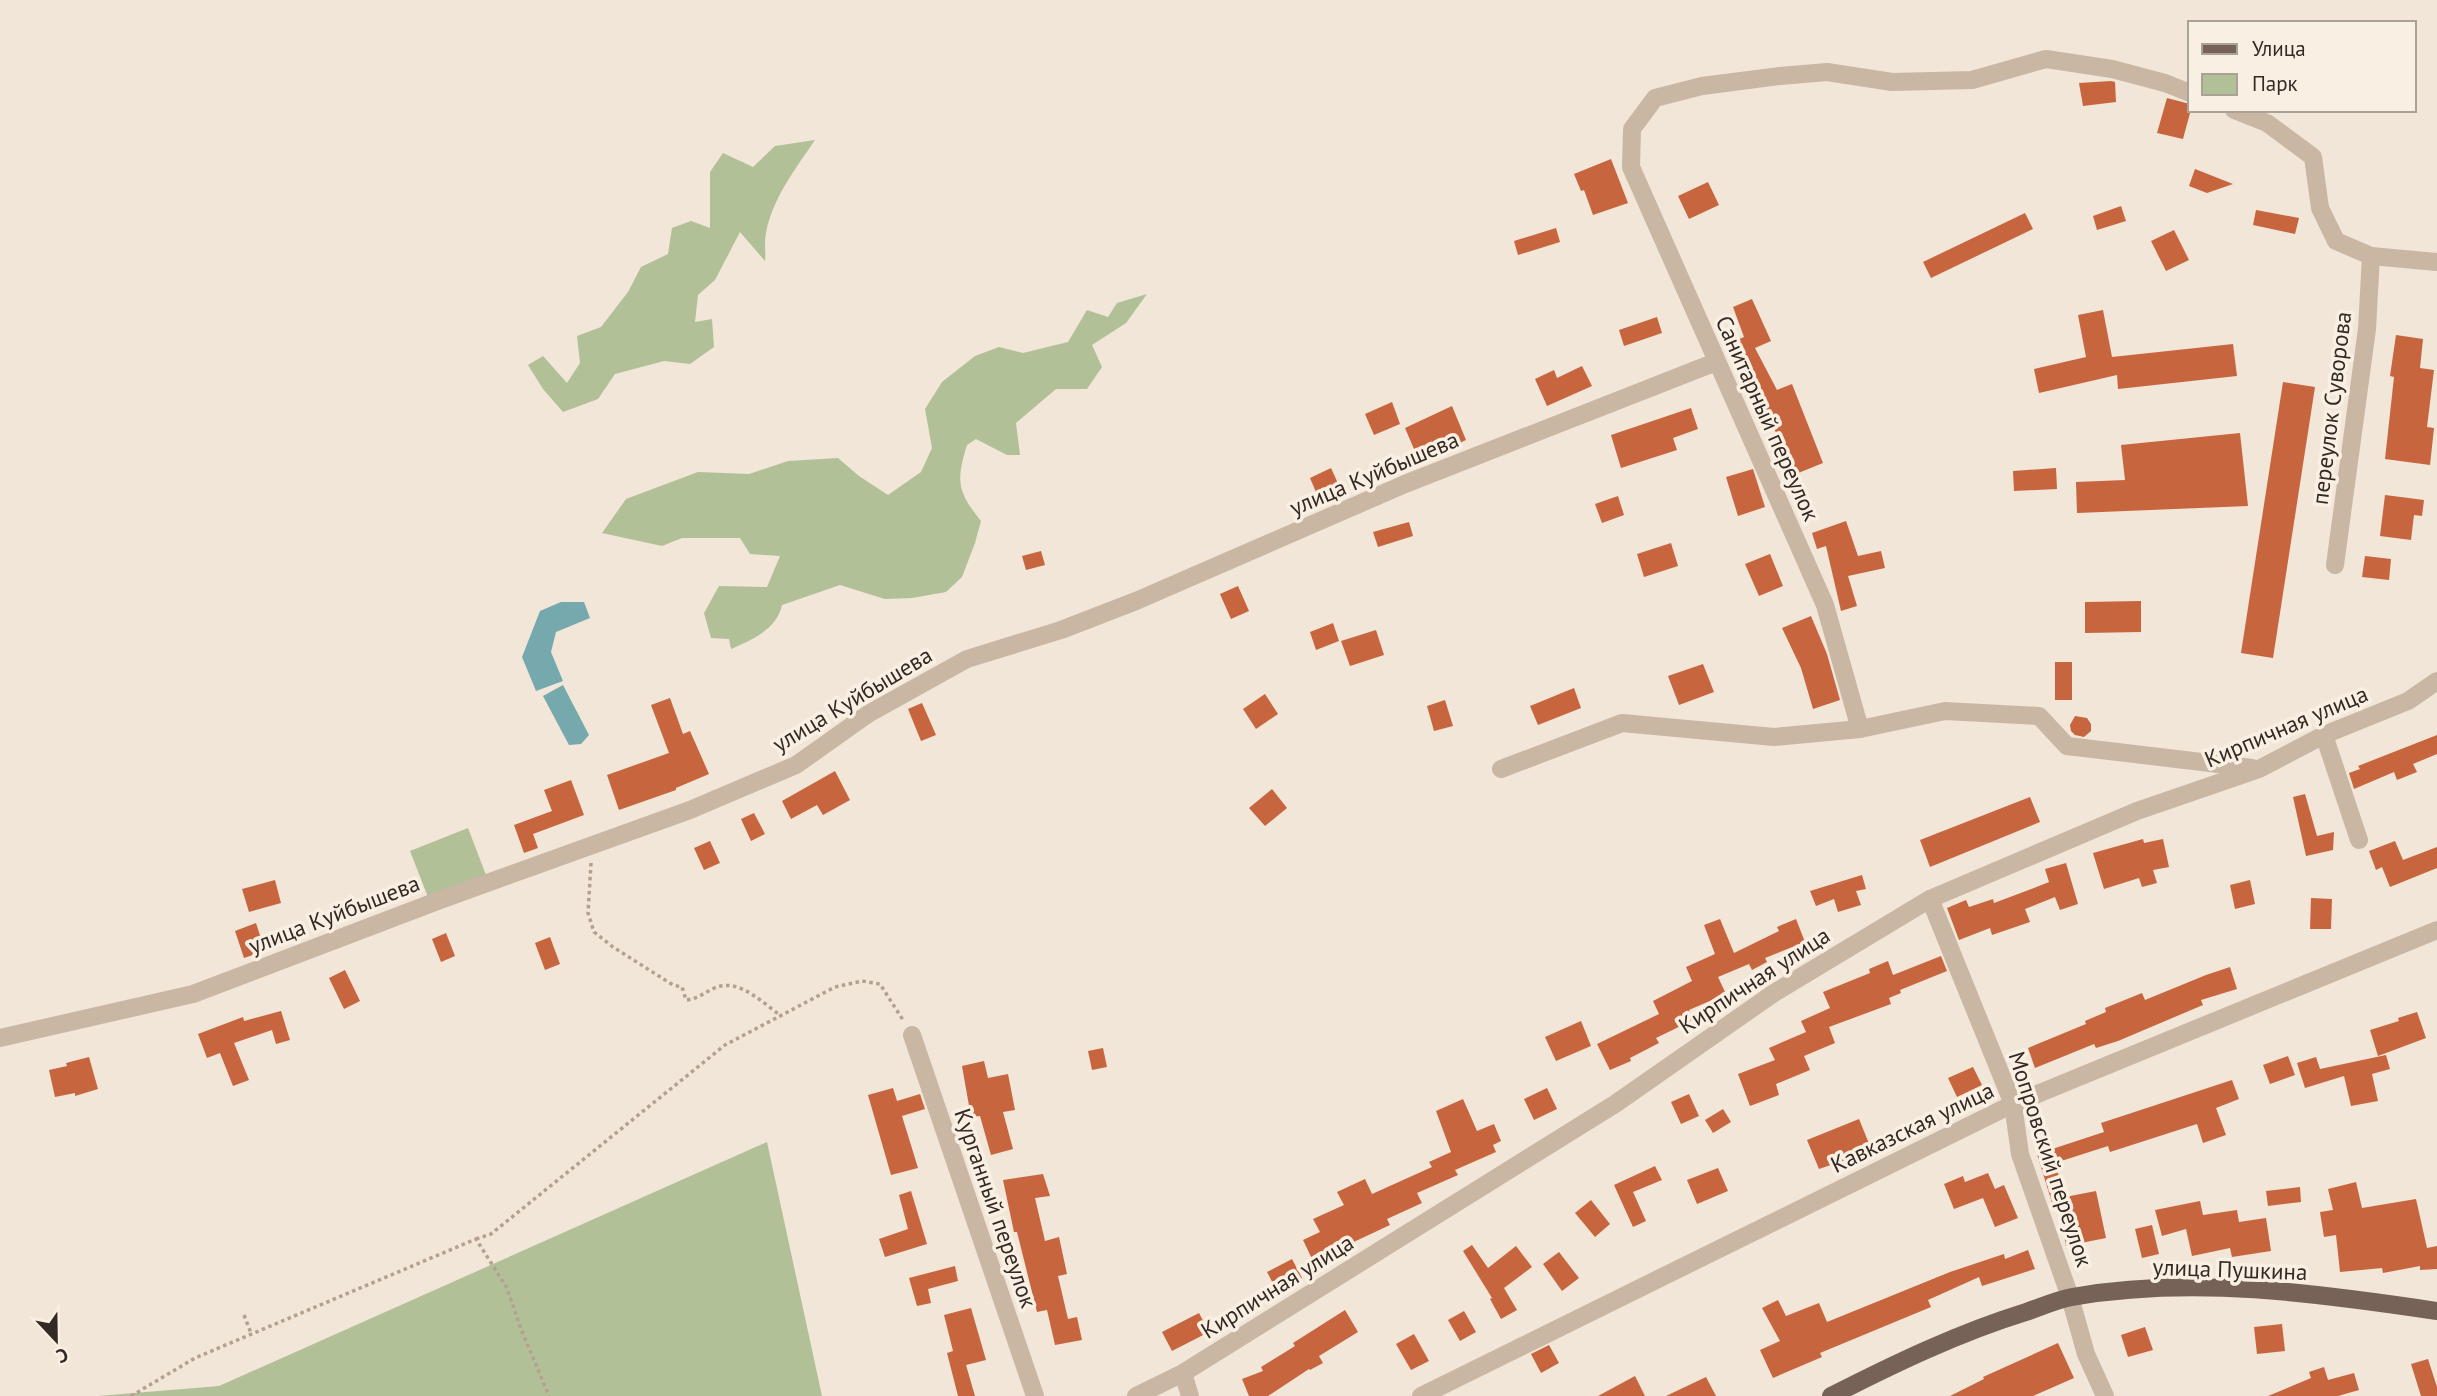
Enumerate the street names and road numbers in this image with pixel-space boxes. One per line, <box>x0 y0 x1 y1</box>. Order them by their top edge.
street label: переулок Суворова <box>2305 310 2357 506</box>
street label: Санитарный переулок <box>1710 311 1826 525</box>
street label: улица Куйбышева <box>1285 424 1463 522</box>
street label: улица Куйбышева <box>767 640 937 758</box>
street label: Кирпичная улица <box>2200 679 2372 773</box>
street label: улица Куйбышева <box>244 868 424 960</box>
street label: Кирпичная улица <box>1673 920 1835 1040</box>
street label: Мопровский переулок <box>2002 1048 2100 1270</box>
street label: Кавказская улица <box>1826 1075 1998 1179</box>
street label: Курганный переулок <box>948 1105 1044 1311</box>
street label: Кирпичная улица <box>1195 1227 1359 1345</box>
street label: улица Пушкина <box>2152 1252 2308 1286</box>

